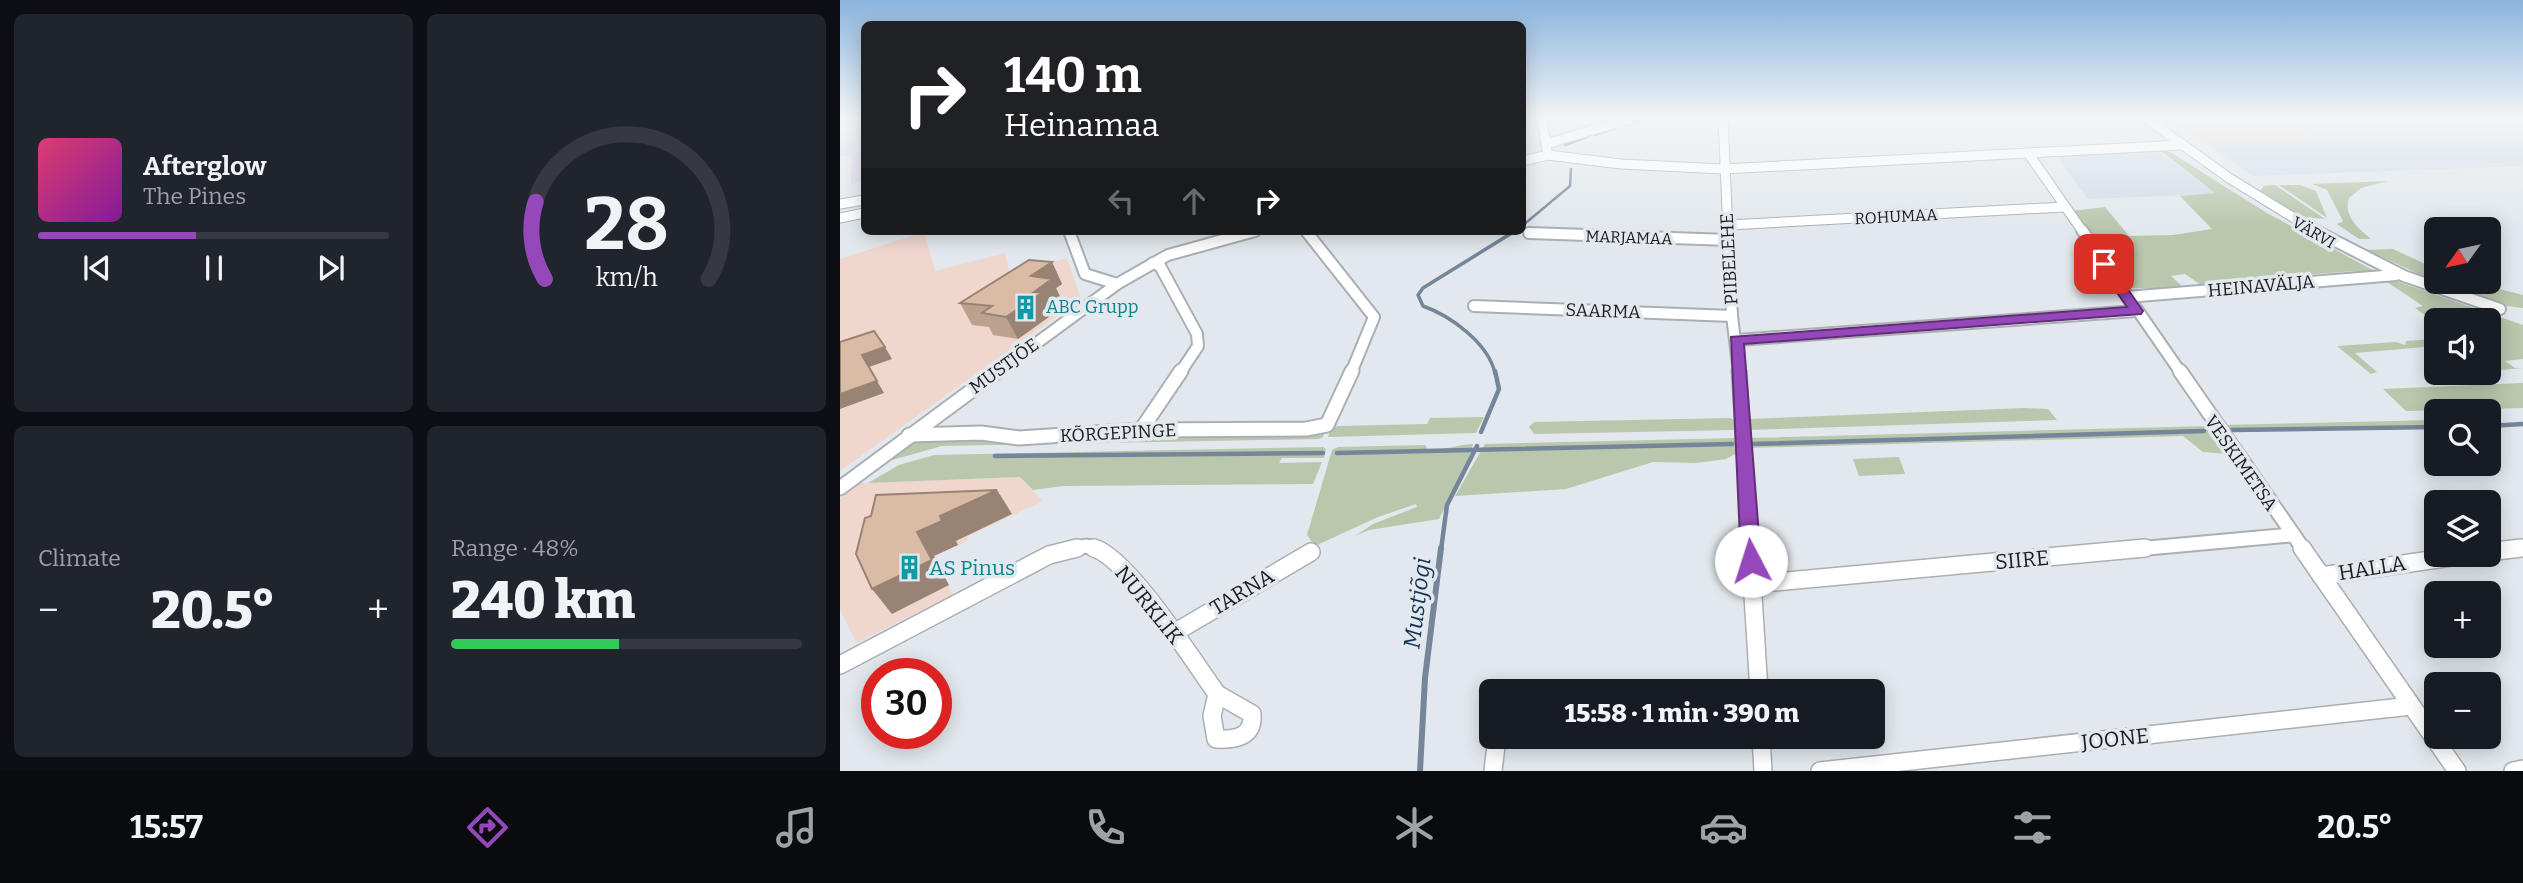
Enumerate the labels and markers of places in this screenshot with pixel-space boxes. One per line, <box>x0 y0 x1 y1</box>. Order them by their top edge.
pin <box>2074 234 2134 294</box>
building icon: ABC Grupp <box>1012 293 1040 321</box>
place label: ABC Grupp <box>1046 296 1138 318</box>
building icon: AS Pinus <box>895 554 923 582</box>
place label: AS Pinus <box>929 555 1015 581</box>

